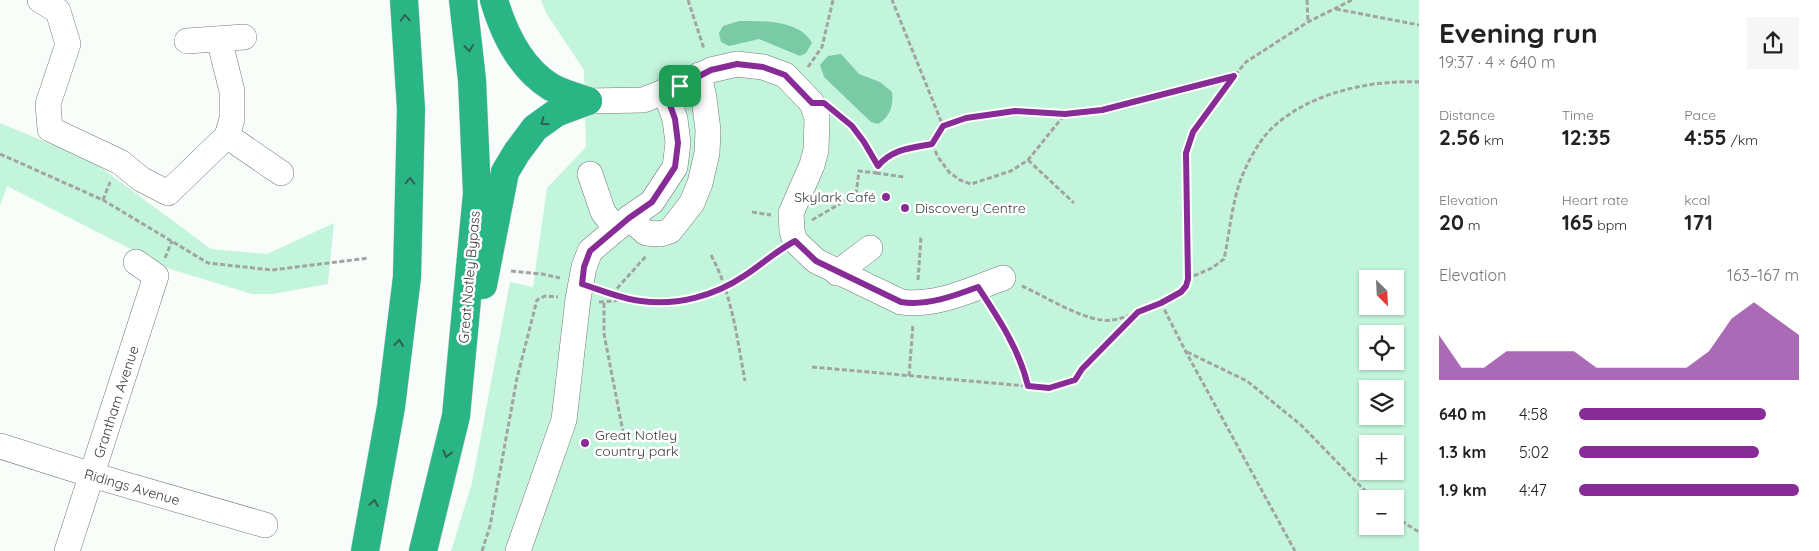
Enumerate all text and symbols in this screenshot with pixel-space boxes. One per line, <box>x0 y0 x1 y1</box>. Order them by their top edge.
one-way arrow <box>400 14 411 22</box>
text: Evening run <box>1439 15 1598 50</box>
button: share <box>1747 17 1799 69</box>
one-way arrow <box>463 45 474 53</box>
text: 19:37 · 4 × 640 m <box>1439 52 1556 72</box>
pin <box>659 65 701 107</box>
icon: arrive <box>666 72 694 100</box>
text: Distance <box>1439 106 1495 124</box>
text: Time <box>1562 106 1594 124</box>
text: Pace <box>1684 106 1716 124</box>
one-way arrow <box>540 116 550 125</box>
text: 2.56 <box>1439 124 1480 150</box>
text: 12:35 <box>1562 124 1611 150</box>
text: 4:55 <box>1684 124 1727 150</box>
text: km <box>1480 131 1504 149</box>
text: /km <box>1727 131 1758 149</box>
one-way arrow <box>405 176 415 184</box>
place label: Skylark Café <box>794 188 876 206</box>
marker: Skylark Café <box>880 191 892 203</box>
text: Elevation <box>1439 191 1498 209</box>
text: Heart rate <box>1562 191 1628 209</box>
text: kcal <box>1684 191 1710 209</box>
place label: Discovery Centre <box>915 199 1026 217</box>
marker: Discovery Centre <box>899 202 911 214</box>
text: 20 <box>1439 209 1464 235</box>
text: 165 <box>1562 209 1594 235</box>
text: 171 <box>1684 209 1713 235</box>
street label: Great Notley Bypass <box>454 210 484 344</box>
text: m <box>1464 216 1480 234</box>
text: bpm <box>1594 216 1627 234</box>
text: Elevation <box>1439 265 1506 285</box>
text: 163–167 m <box>1727 265 1799 285</box>
north arrow <box>1359 270 1404 315</box>
map controls <box>1359 270 1404 535</box>
button: locate <box>1359 325 1404 370</box>
one-way arrow <box>393 338 404 346</box>
street label: Grantham Avenue <box>89 343 143 461</box>
button: layers <box>1359 380 1404 425</box>
text: 640 m <box>1439 404 1486 424</box>
text: 4:58 <box>1519 404 1548 424</box>
place label: Great Notley country park <box>595 426 679 460</box>
button: + <box>1359 435 1404 480</box>
marker: Great Notley country park <box>579 437 591 449</box>
text: 1.3 km <box>1439 442 1486 462</box>
text: 5:02 <box>1519 442 1549 462</box>
one-way arrow <box>442 449 453 458</box>
street label: Ridings Avenue <box>82 465 182 509</box>
text: 1.9 km <box>1439 480 1487 500</box>
text: 4:47 <box>1519 480 1547 500</box>
button: − <box>1359 490 1404 535</box>
one-way arrow <box>369 499 379 508</box>

